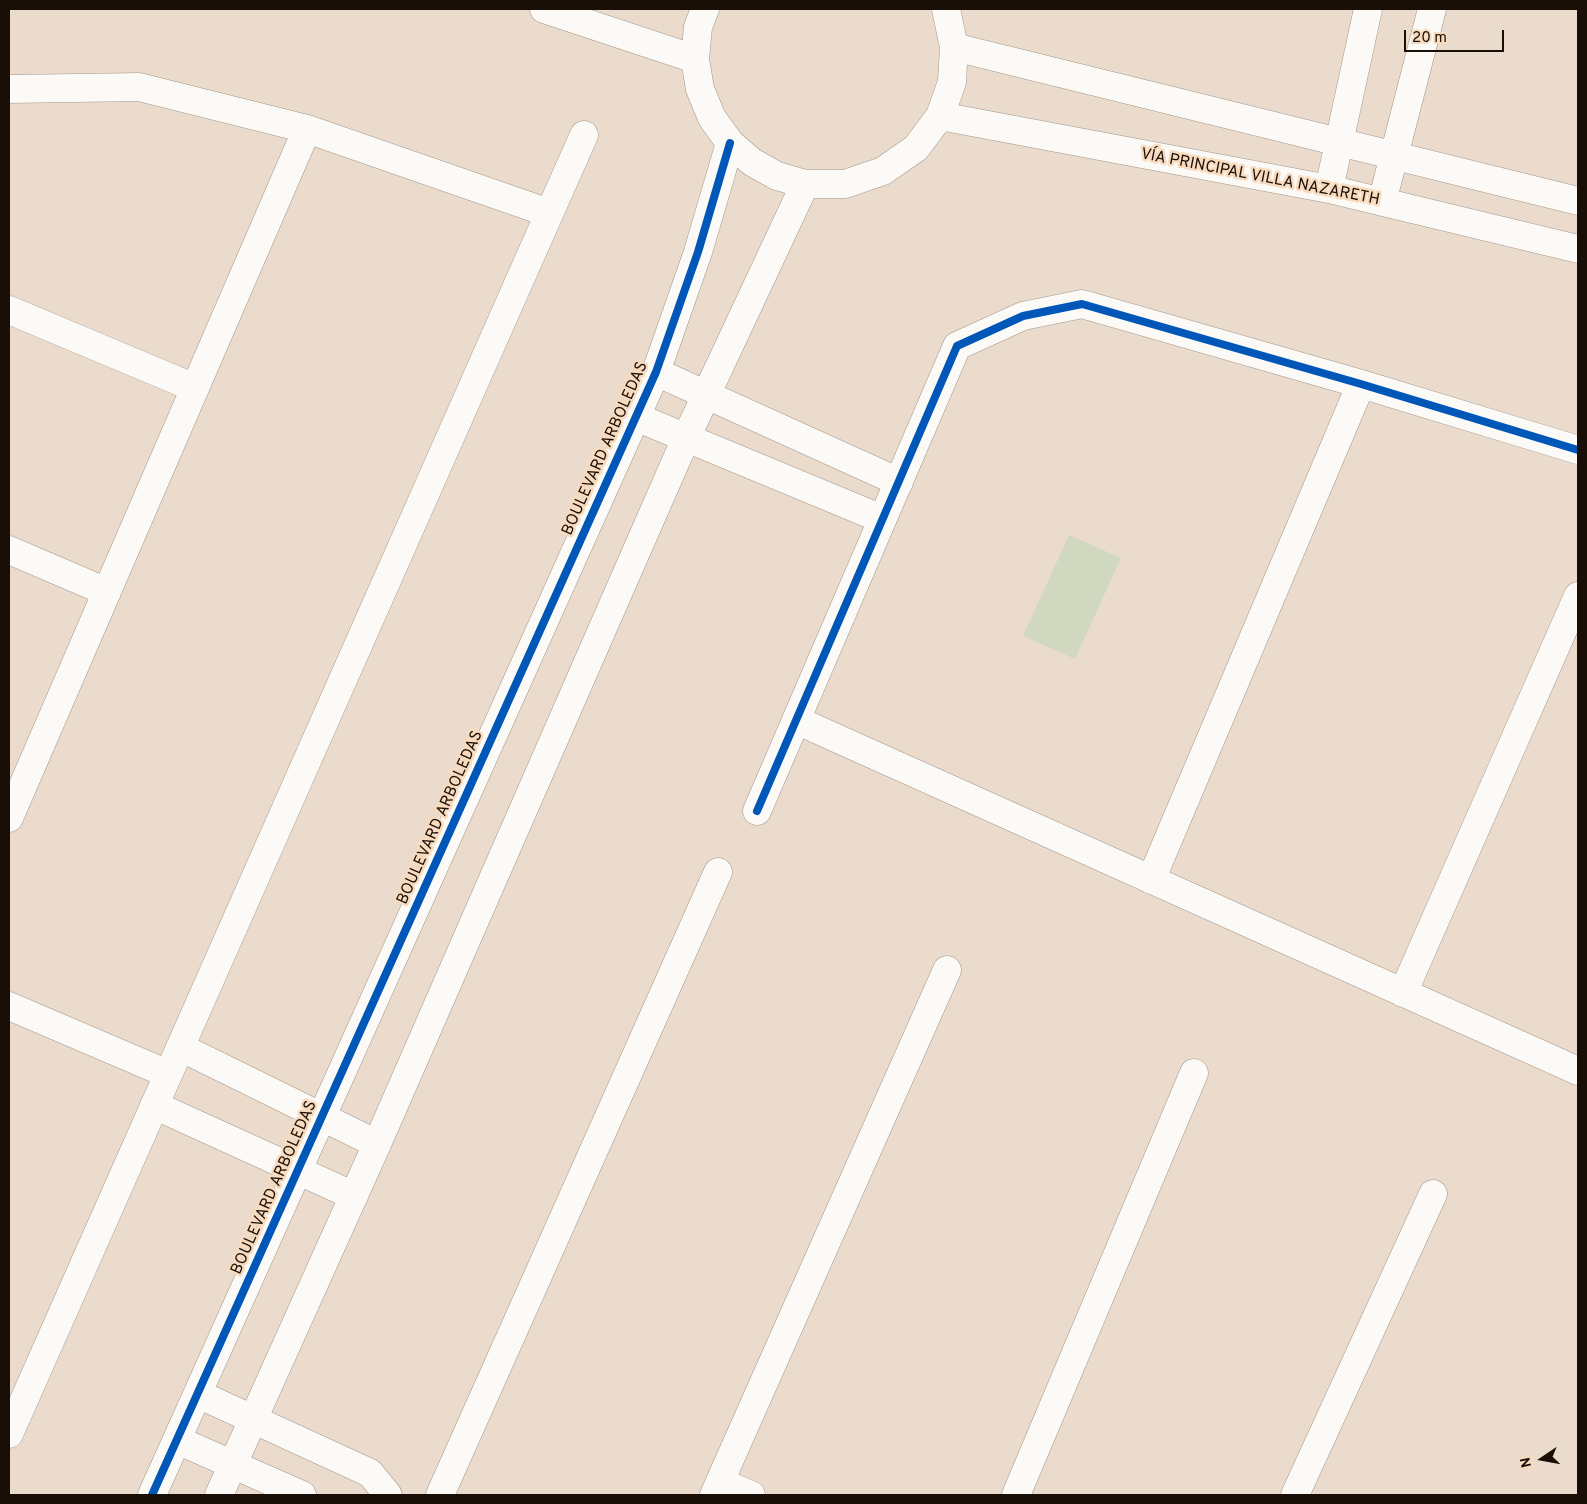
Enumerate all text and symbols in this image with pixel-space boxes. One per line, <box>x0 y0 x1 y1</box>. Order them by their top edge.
scale bar <box>1407 20 1507 52</box>
text: 20 m <box>1412 29 1447 48</box>
street label: VÍA PRINCIPAL VILLA NAZARETH <box>1139 145 1381 211</box>
street label: BOULEVARD ARBOLEDAS <box>559 359 653 539</box>
street label: BOULEVARD ARBOLEDAS <box>394 728 488 908</box>
street label: BOULEVARD ARBOLEDAS <box>228 1098 322 1278</box>
north arrow <box>1517 1434 1567 1484</box>
text: N <box>1517 1456 1536 1469</box>

